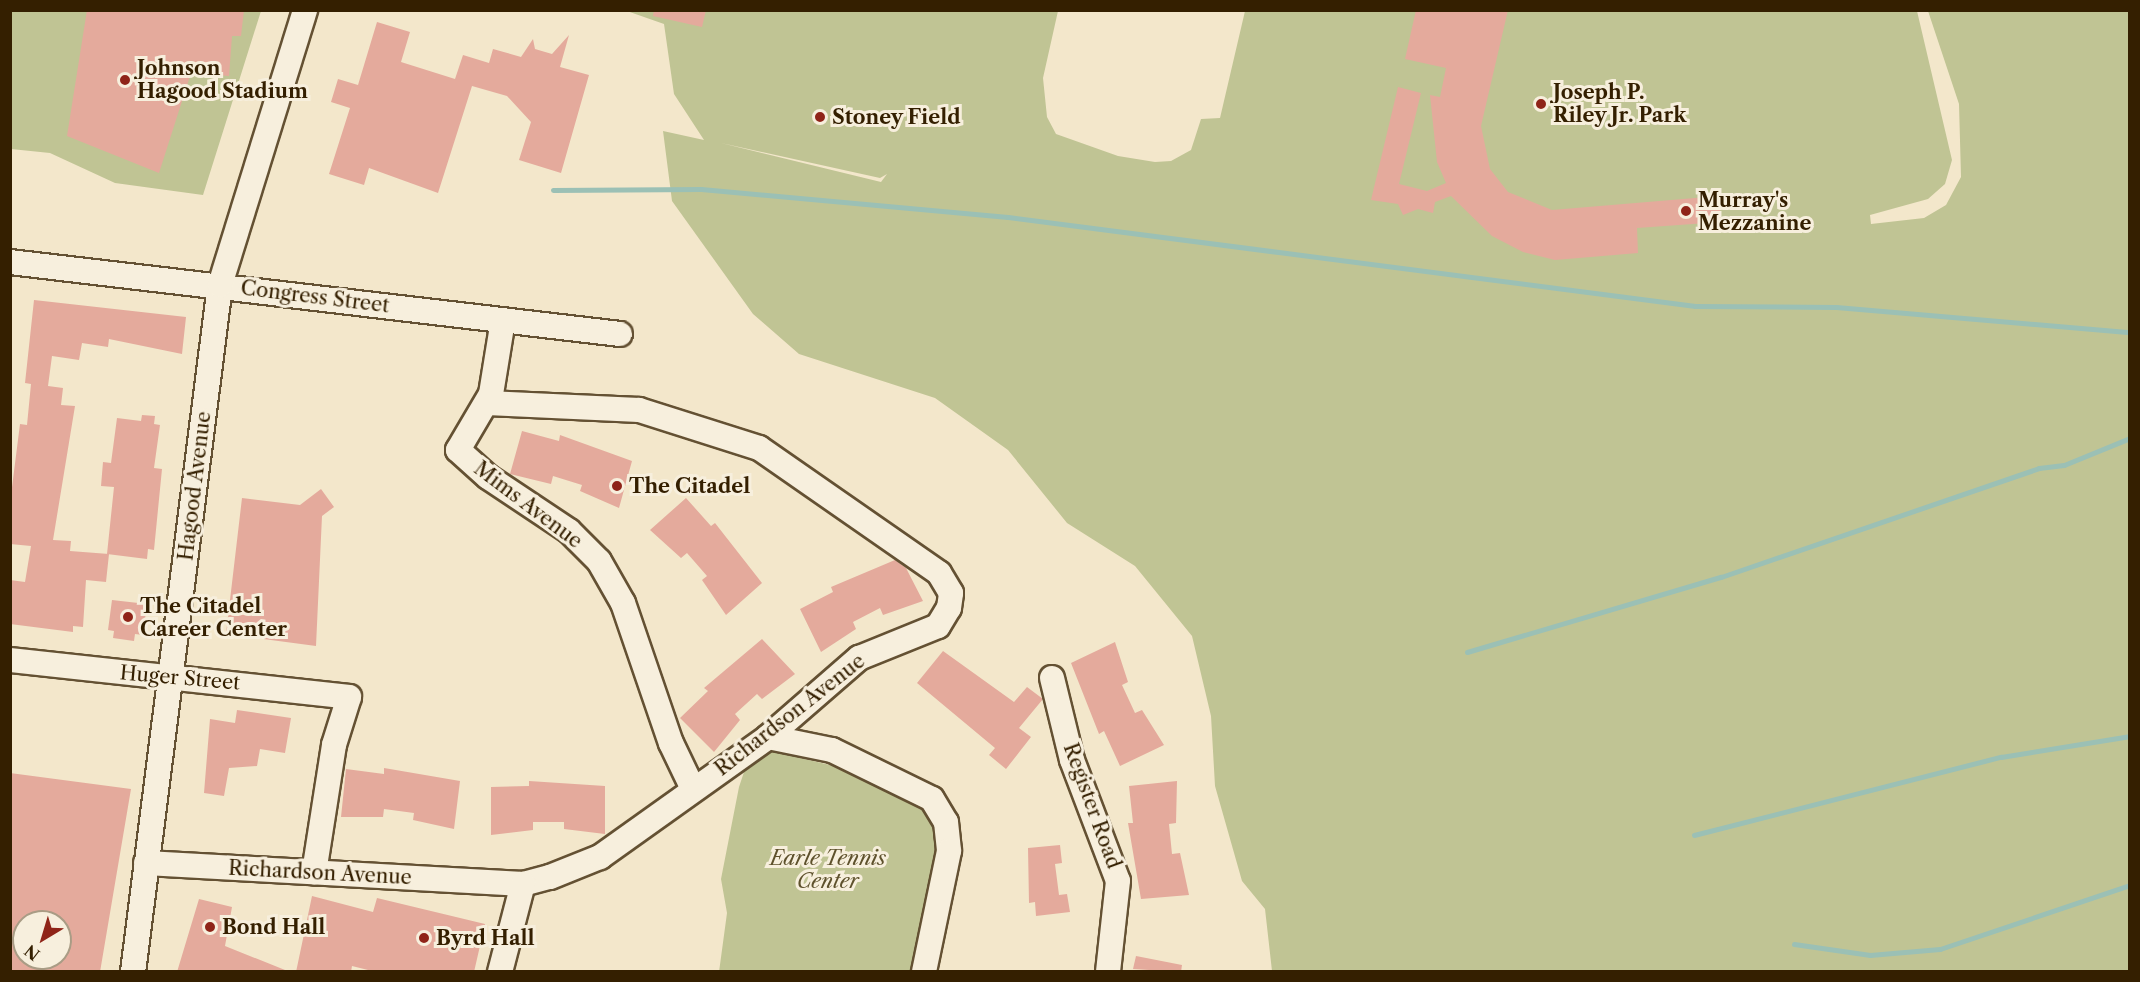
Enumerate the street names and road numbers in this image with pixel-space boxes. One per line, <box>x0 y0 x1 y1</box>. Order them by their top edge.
street label: Congress Street <box>239 276 391 318</box>
street label: Hagood Avenue <box>174 410 216 562</box>
street label: Mims Avenue <box>469 456 587 554</box>
street label: Richardson Avenue <box>710 649 870 781</box>
street label: Huger Street <box>119 661 241 695</box>
street label: Register Road <box>1058 740 1126 872</box>
street label: Richardson Avenue <box>227 856 413 890</box>

